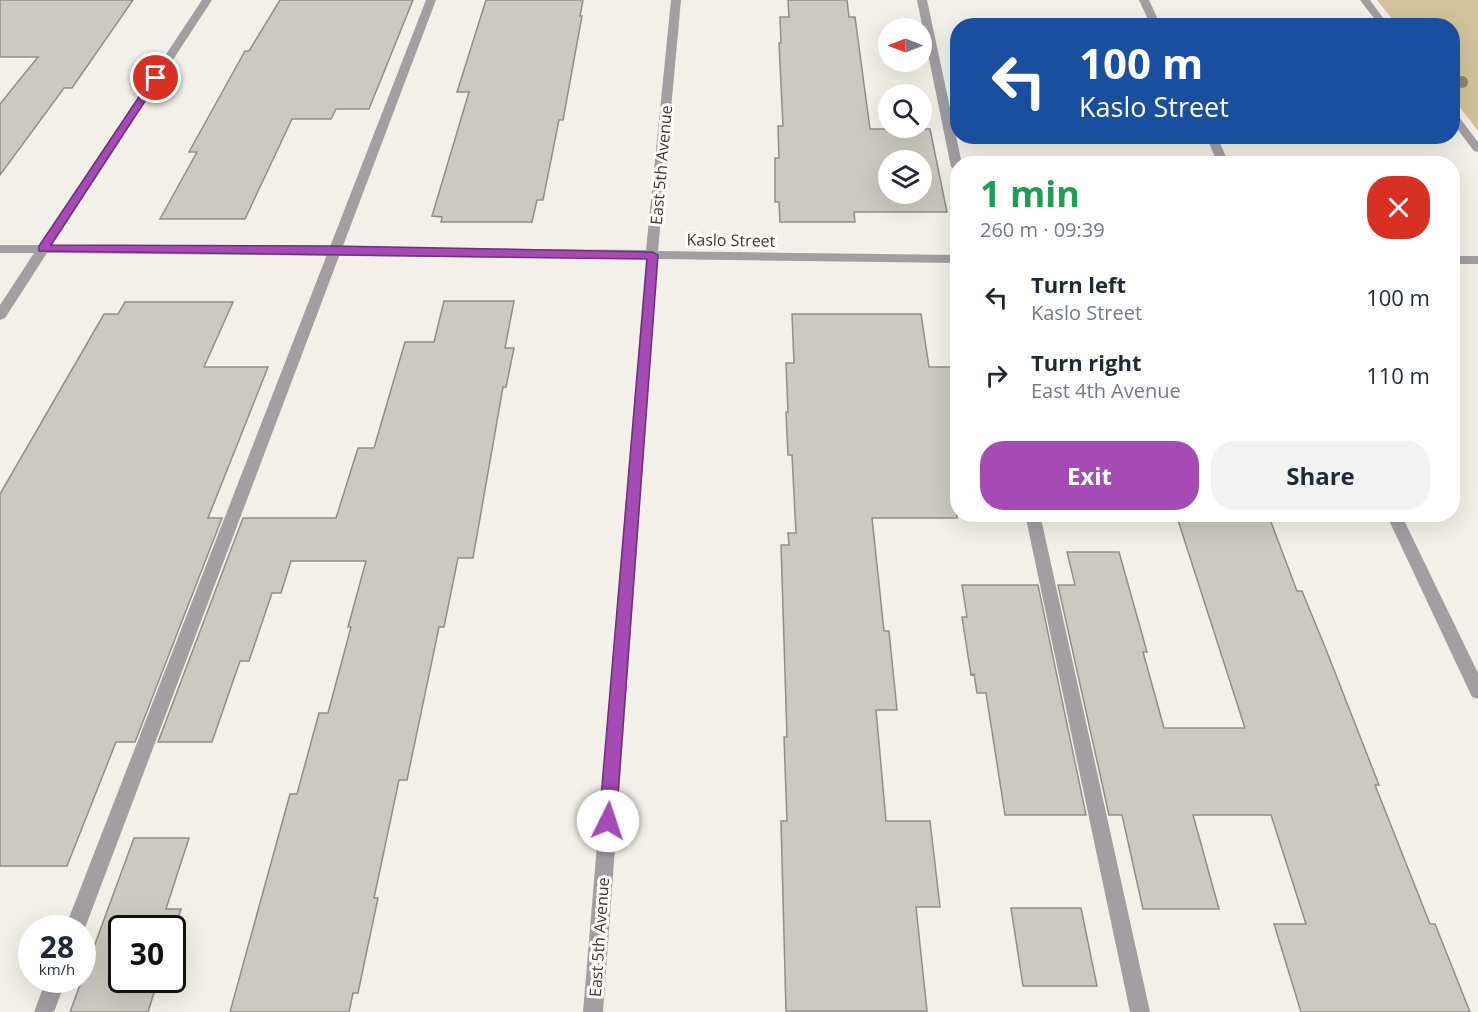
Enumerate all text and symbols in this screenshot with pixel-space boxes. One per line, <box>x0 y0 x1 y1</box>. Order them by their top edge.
north arrow <box>878 18 932 72</box>
map controls <box>878 18 932 204</box>
text: 100 m <box>1079 34 1203 91</box>
icon: left <box>980 42 1058 120</box>
pin <box>130 52 181 103</box>
icon: arrive <box>139 61 172 94</box>
button: search <box>878 84 932 138</box>
text: Kaslo Street <box>1079 88 1229 125</box>
street label: East 5th Avenue <box>645 104 677 226</box>
button: layers <box>878 150 932 204</box>
text: 1 min <box>980 169 1080 218</box>
button: close <box>1367 176 1430 239</box>
text: 260 m · 09:39 <box>980 216 1105 243</box>
street label: Kaslo Street <box>686 228 776 252</box>
text: Turn left <box>1031 269 1126 299</box>
icon: left <box>980 281 1013 314</box>
text: 100 m <box>1366 282 1430 312</box>
text: Kaslo Street <box>1031 299 1142 326</box>
text: Turn right <box>1031 347 1142 377</box>
icon: right <box>980 359 1013 392</box>
text: 110 m <box>1366 360 1430 390</box>
text: East 4th Avenue <box>1031 377 1181 404</box>
button: Exit <box>980 441 1199 510</box>
button: Share <box>1211 441 1430 510</box>
position arrow <box>576 789 640 853</box>
street label: East 5th Avenue <box>584 876 614 998</box>
speed limit sign: 30 <box>108 915 186 993</box>
text: 28 <box>40 926 74 967</box>
text: km/h <box>39 959 75 979</box>

